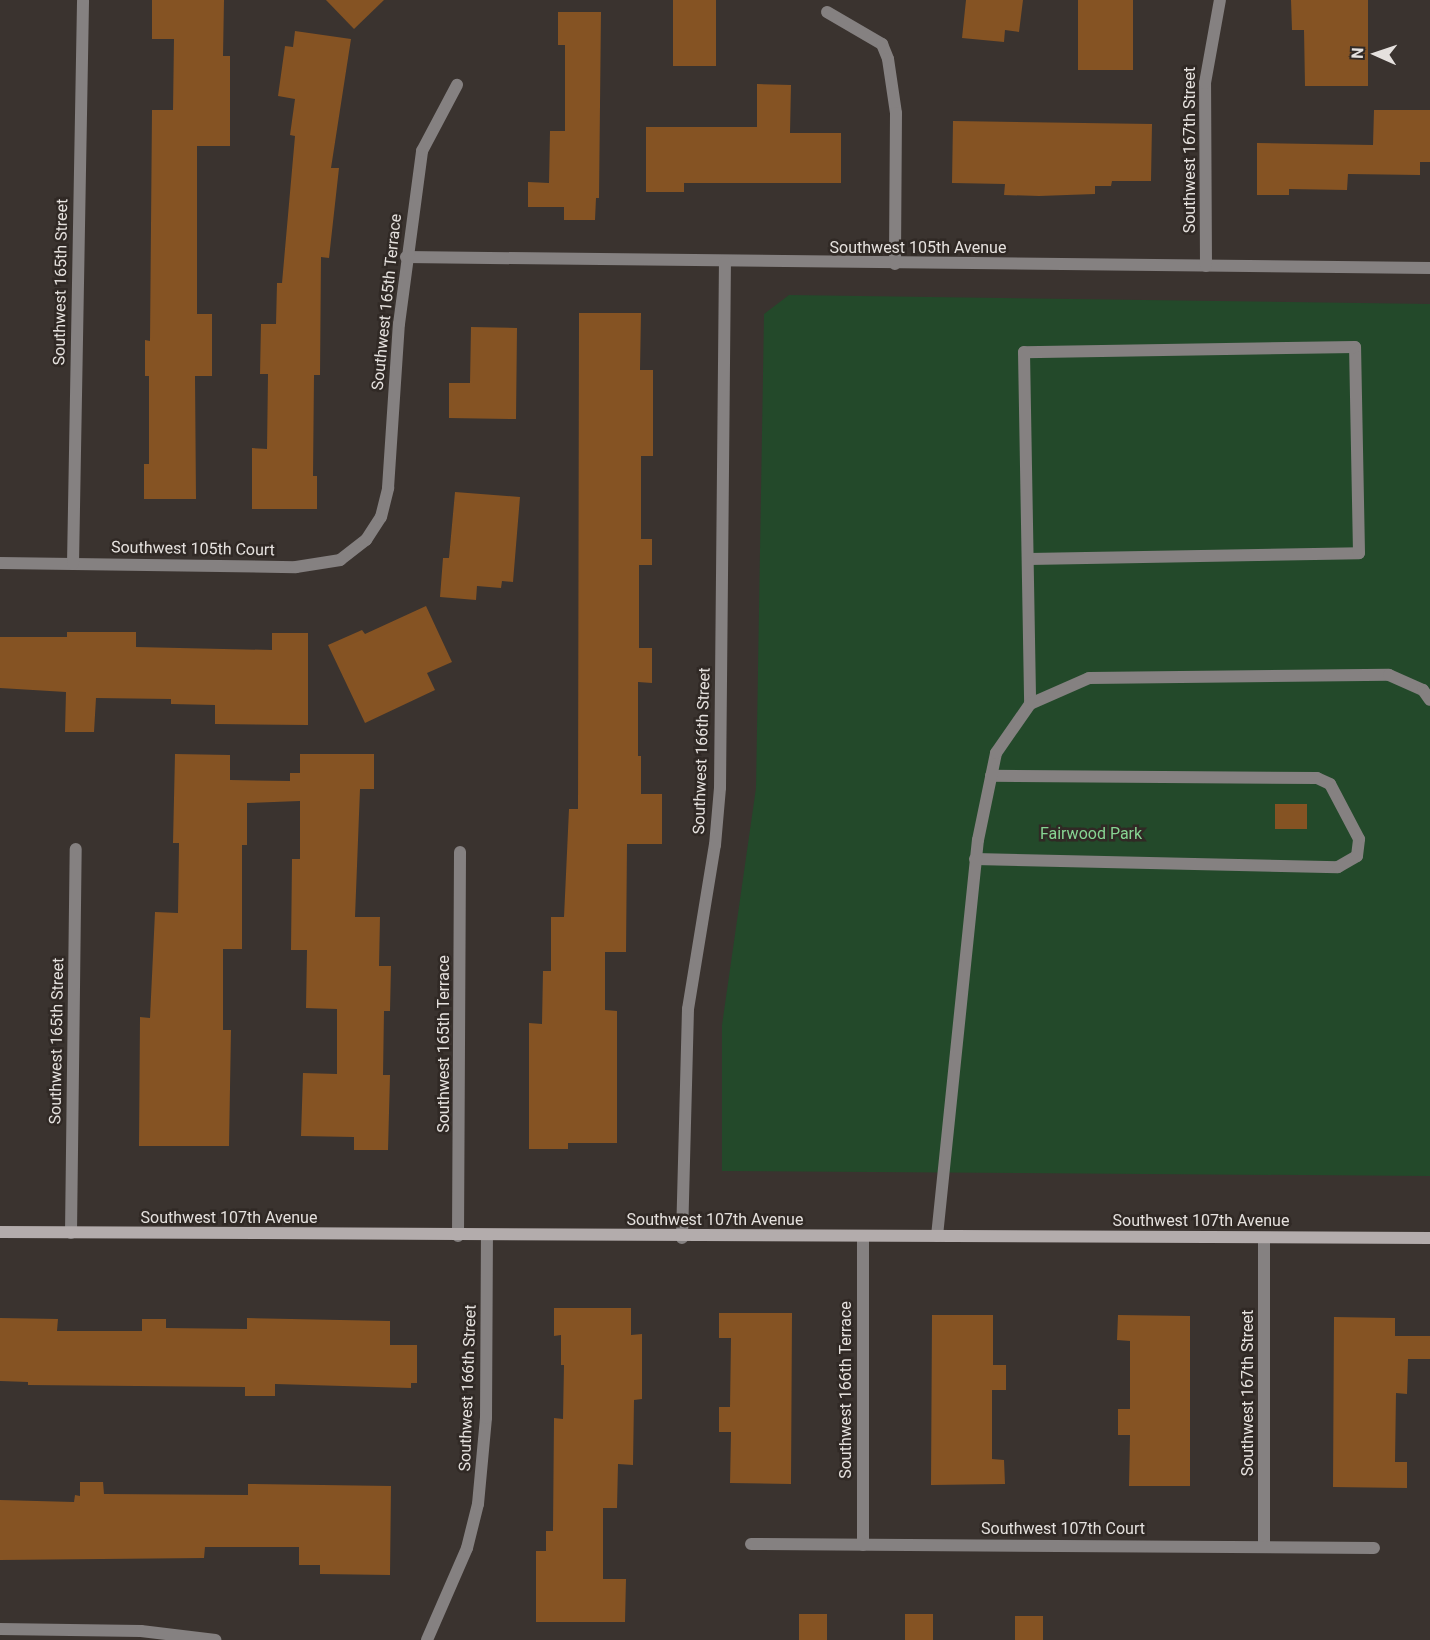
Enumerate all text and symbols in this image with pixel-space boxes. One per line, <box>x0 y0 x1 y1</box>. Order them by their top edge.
north arrow <box>1346 24 1406 84</box>
text: N <box>1348 47 1367 59</box>
street label: Southwest 167th Street <box>1180 67 1200 233</box>
street label: Southwest 165th Street <box>50 199 72 365</box>
street label: Southwest 165th Terrace <box>368 213 406 391</box>
street label: Southwest 105th Avenue <box>830 238 1006 258</box>
street label: Southwest 105th Court <box>111 538 275 560</box>
street label: Southwest 166th Street <box>689 667 715 835</box>
park label: Fairwood Park <box>1040 824 1142 844</box>
street label: Southwest 165th Terrace <box>434 955 454 1133</box>
street label: Southwest 165th Street <box>46 958 68 1124</box>
street label: Southwest 107th Avenue <box>141 1208 317 1228</box>
street label: Southwest 107th Avenue <box>627 1210 803 1230</box>
street label: Southwest 107th Avenue <box>1113 1211 1289 1231</box>
street label: Southwest 166th Terrace <box>836 1301 856 1479</box>
street label: Southwest 166th Street <box>455 1304 481 1472</box>
street label: Southwest 167th Street <box>1238 1310 1258 1476</box>
street label: Southwest 107th Court <box>981 1519 1145 1539</box>

